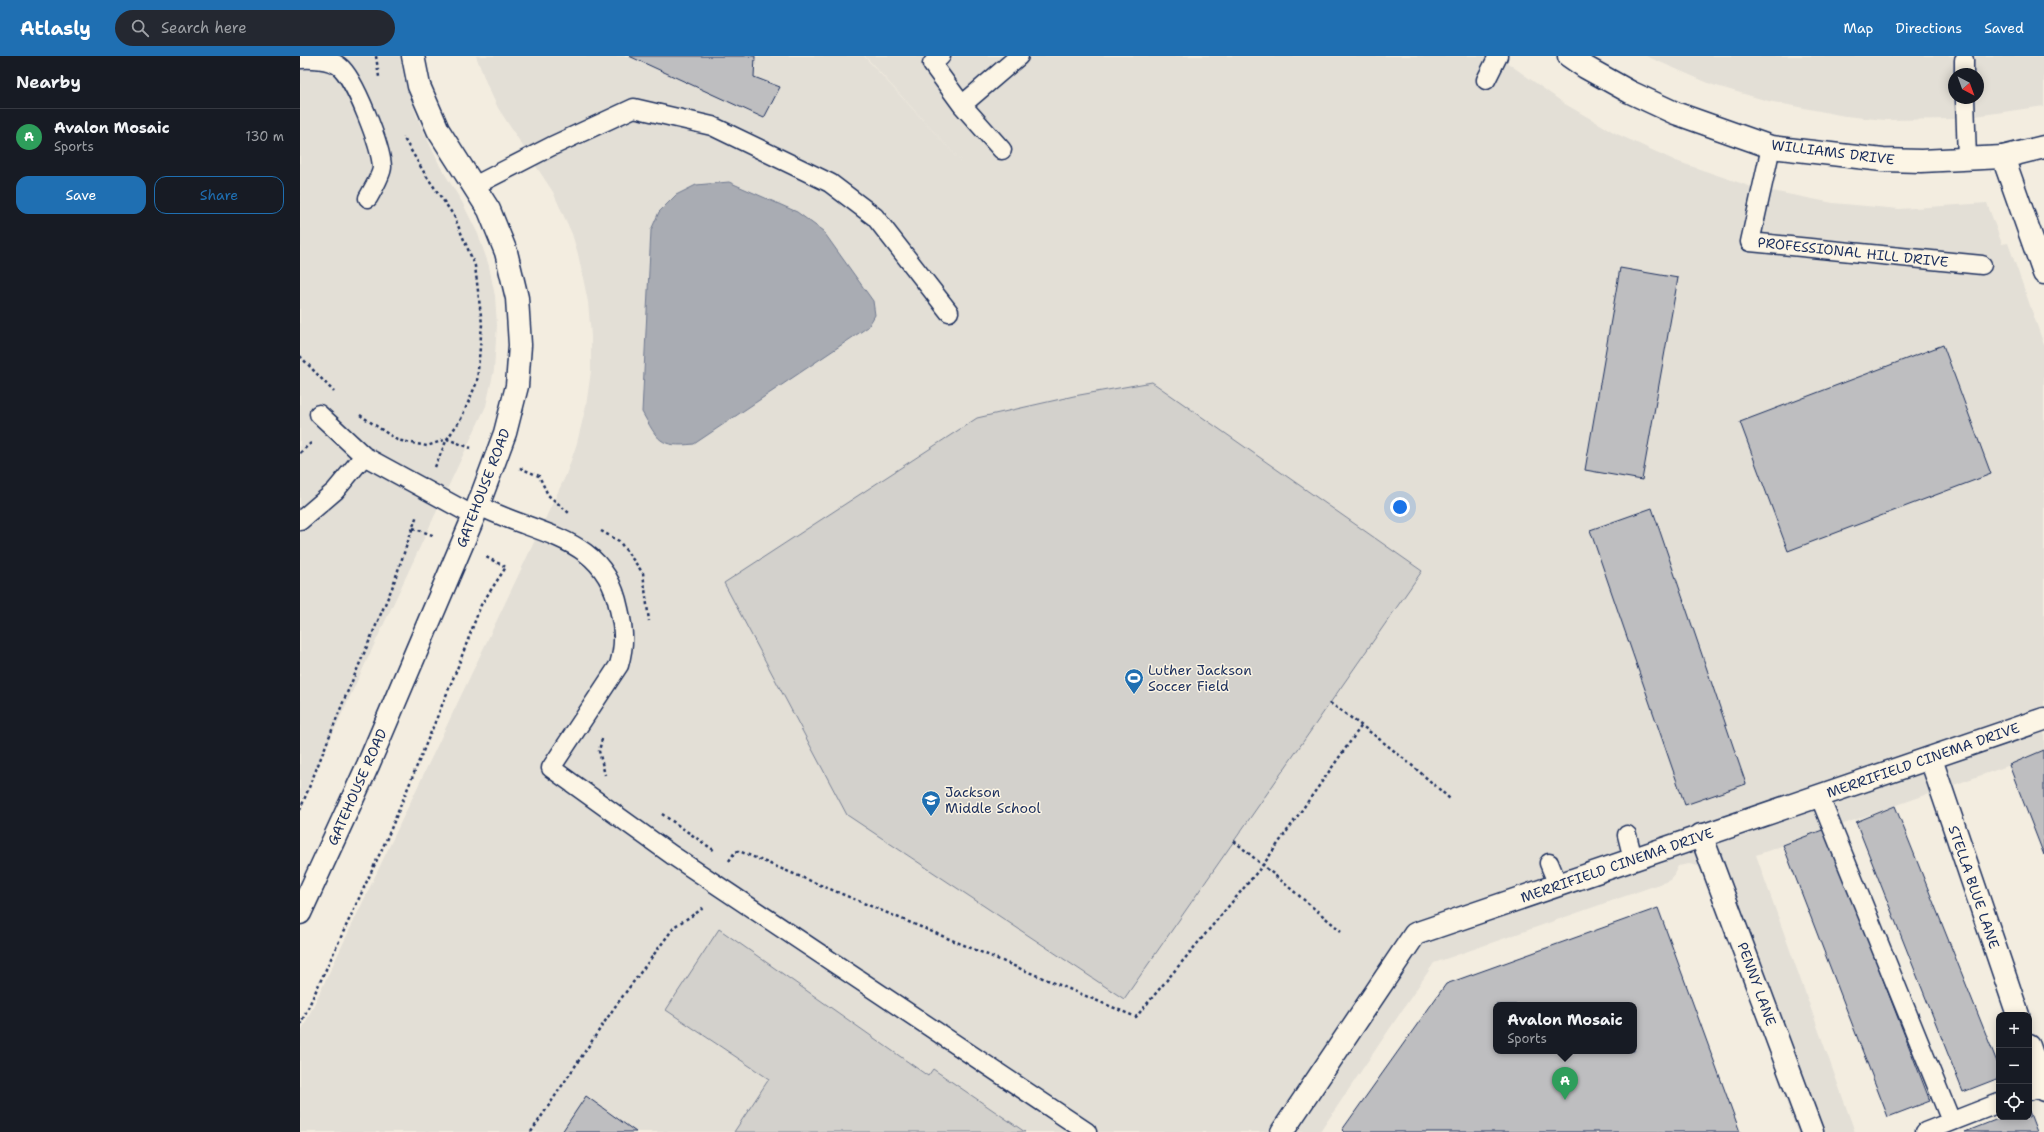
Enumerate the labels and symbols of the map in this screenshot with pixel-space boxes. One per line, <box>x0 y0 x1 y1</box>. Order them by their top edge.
north arrow <box>1948 68 1984 104</box>
street label: WILLIAMS DRIVE <box>1770 136 1896 169</box>
street label: PROFESSIONAL HILL DRIVE <box>1757 233 1950 271</box>
street label: GATEHOUSE ROAD <box>452 426 514 550</box>
your location <box>1390 497 1410 517</box>
place label: Luther Jackson Soccer Field <box>1148 661 1252 695</box>
sports icon: Luther Jackson Soccer Field <box>1123 667 1145 695</box>
street label: MERRIFIELD CINEMA DRIVE <box>1824 718 2022 802</box>
street label: GATEHOUSE ROAD <box>323 726 391 848</box>
place label: Jackson Middle School <box>945 783 1041 817</box>
school or university icon: Jackson Middle School <box>920 789 942 817</box>
street label: MERRIFIELD CINEMA DRIVE <box>1518 823 1716 907</box>
street label: STELLA BLUE LANE <box>1944 823 2004 951</box>
street label: PENNY LANE <box>1734 940 1781 1029</box>
pin: A <box>1552 1067 1578 1100</box>

